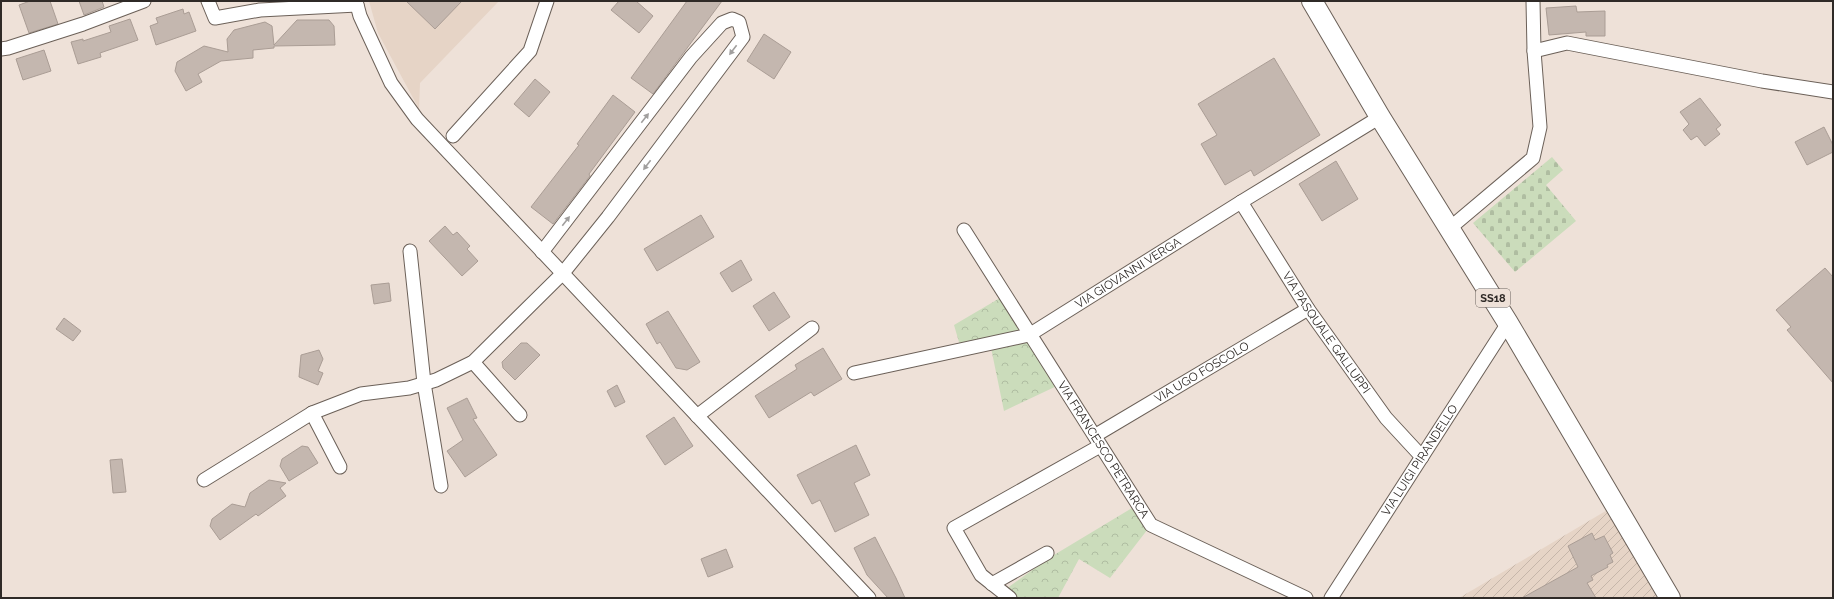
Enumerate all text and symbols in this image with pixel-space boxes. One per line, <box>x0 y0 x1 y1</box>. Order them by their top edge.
one-way arrow <box>729 44 737 55</box>
one-way arrow <box>641 112 649 123</box>
one-way arrow <box>642 160 651 171</box>
one-way arrow <box>562 215 570 226</box>
street label: VIA GIOVANNI VERGA <box>1073 235 1183 311</box>
street label: VIA PASQUALE GALLUPPI <box>1279 269 1373 396</box>
road number: SS18 <box>1476 289 1510 307</box>
street label: VIA UGO FOSCOLO <box>1152 339 1252 406</box>
street label: VIA FRANCESCO PETRARCA <box>1055 379 1152 521</box>
street label: VIA LUIGI PIRANDELLO <box>1379 402 1461 518</box>

